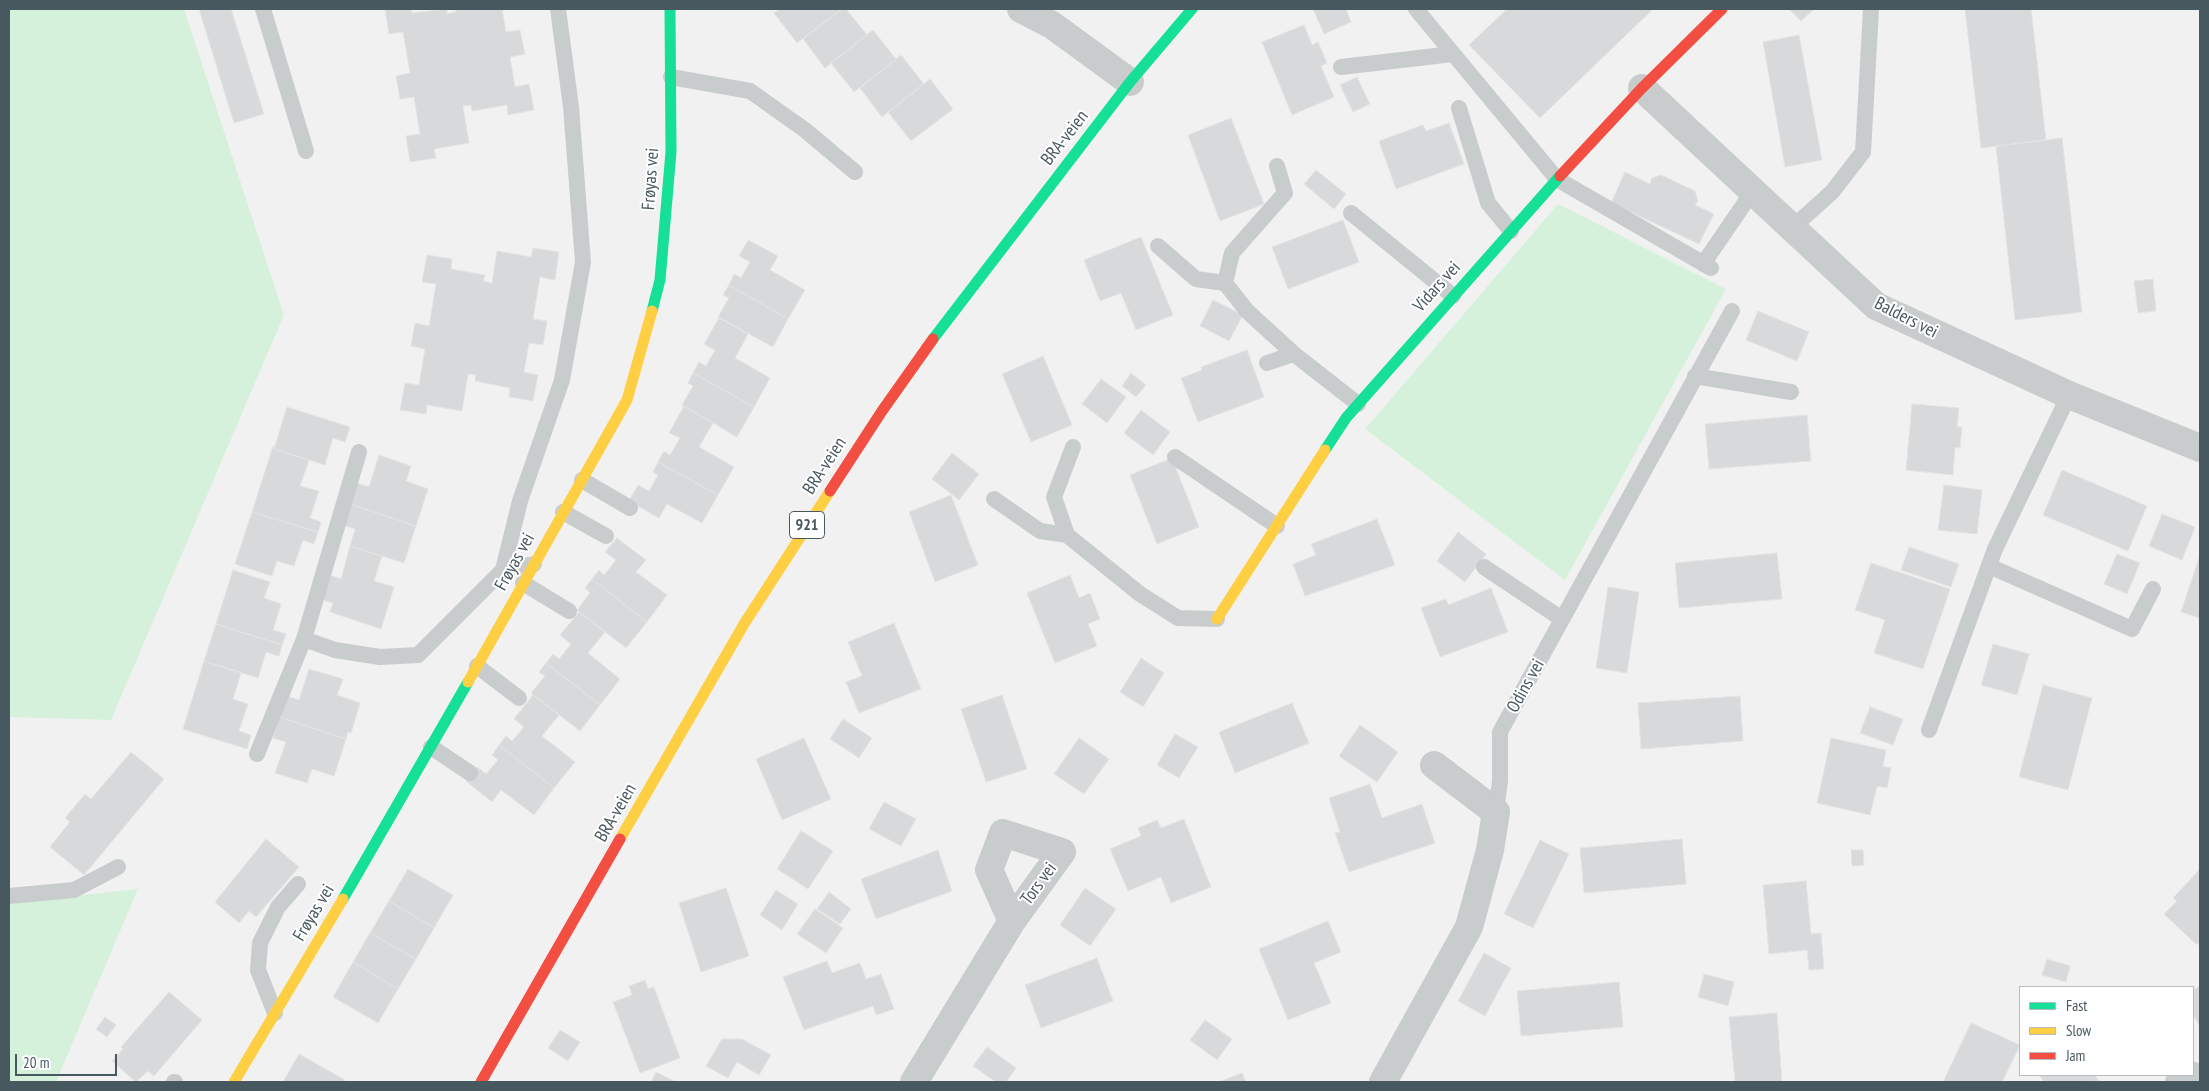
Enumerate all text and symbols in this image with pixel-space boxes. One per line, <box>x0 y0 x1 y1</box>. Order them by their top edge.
street label: BRA-veien <box>1037 106 1093 170</box>
street label: Frøyas vei <box>638 147 664 211</box>
street label: Vidars vei <box>1409 257 1465 317</box>
street label: Balders vei <box>1871 293 1941 343</box>
street label: BRA-veien <box>799 433 851 499</box>
road number: 921 <box>790 512 824 538</box>
street label: Frøyas vei <box>490 530 540 594</box>
street label: Odins vei <box>1503 656 1549 716</box>
street label: BRA-veien <box>591 780 641 846</box>
street label: Tors vei <box>1016 859 1062 909</box>
street label: Frøyas vei <box>289 881 339 945</box>
legend <box>2019 986 2194 1076</box>
text: Fast <box>2066 996 2087 1015</box>
text: Slow <box>2066 1021 2091 1040</box>
scale bar <box>18 1044 120 1076</box>
text: Jam <box>2066 1046 2085 1065</box>
text: 20 m <box>23 1053 49 1072</box>

